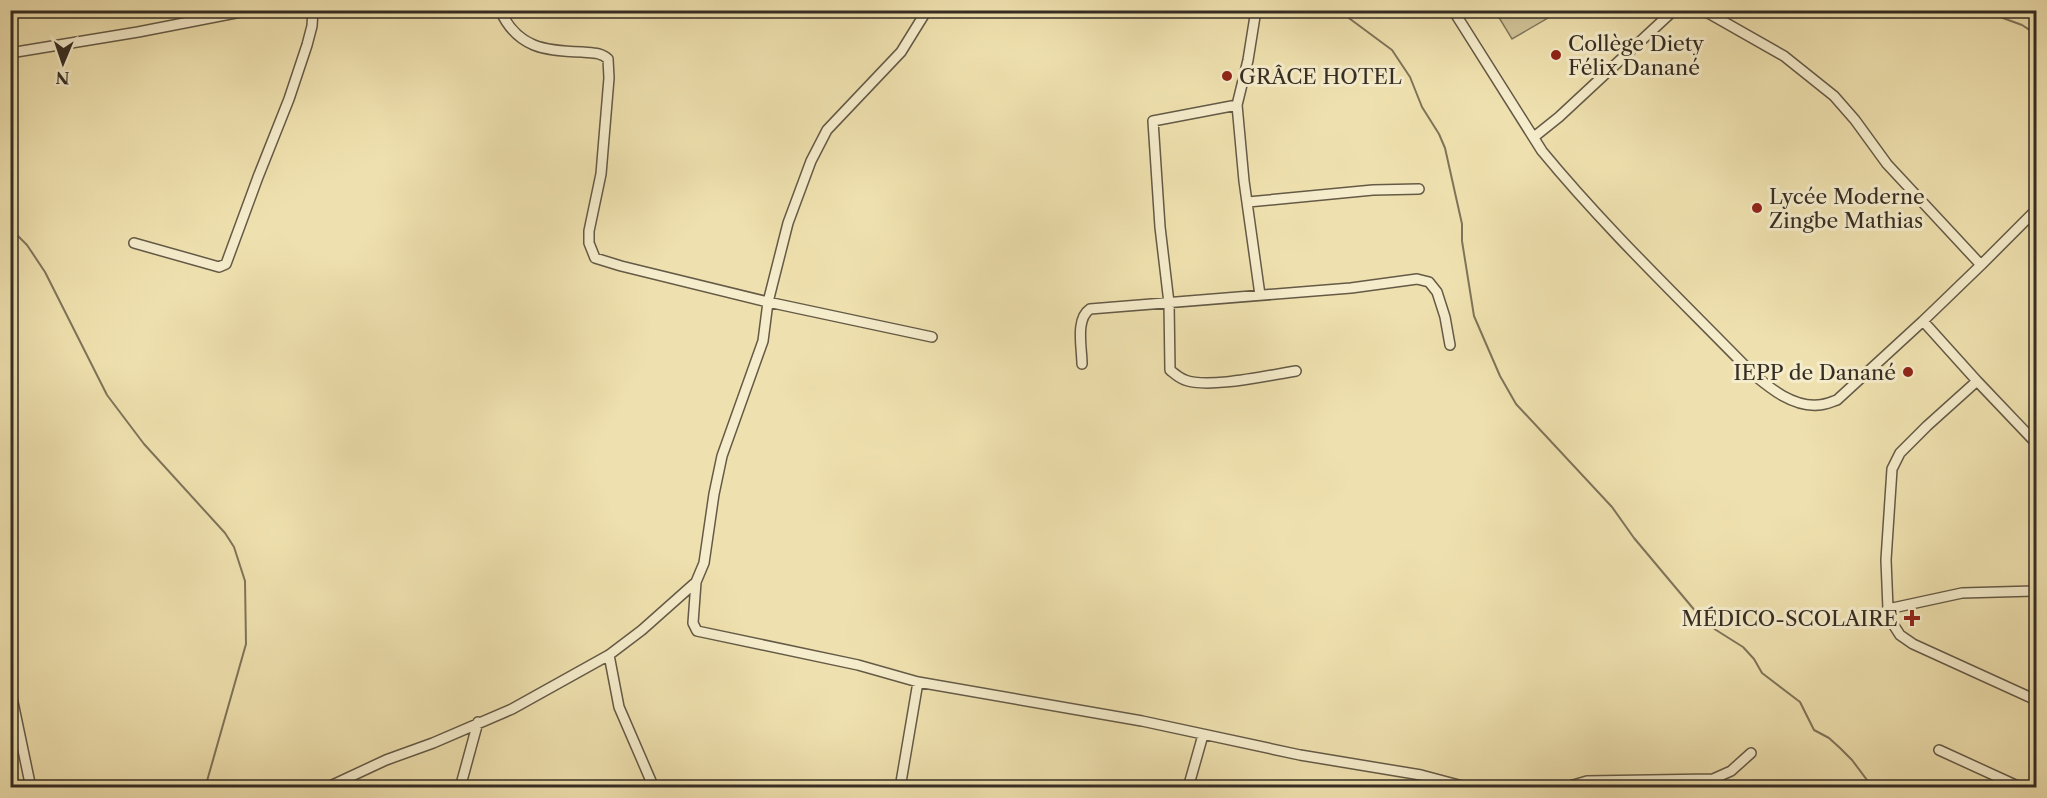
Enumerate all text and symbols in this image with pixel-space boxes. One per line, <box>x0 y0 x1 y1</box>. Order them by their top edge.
place label: Collège Diety Félix Danané <box>1568 31 1704 80</box>
north arrow <box>33 33 93 93</box>
marker: Collège Diety Félix Danané <box>1549 48 1563 62</box>
place label: GRÂCE HOTEL <box>1239 64 1402 89</box>
text: N <box>55 68 70 88</box>
marker: GRÂCE HOTEL <box>1220 69 1234 83</box>
place label: Lycée Moderne Zingbe Mathias <box>1769 184 1925 233</box>
marker: Lycée Moderne Zingbe Mathias <box>1750 201 1764 215</box>
place label: IEPP de Danané <box>1734 360 1896 385</box>
marker: IEPP de Danané <box>1901 365 1915 379</box>
place label: MÉDICO-SCOLAIRE <box>1682 606 1898 631</box>
marker: MÉDICO-SCOLAIRE <box>1903 609 1921 627</box>

